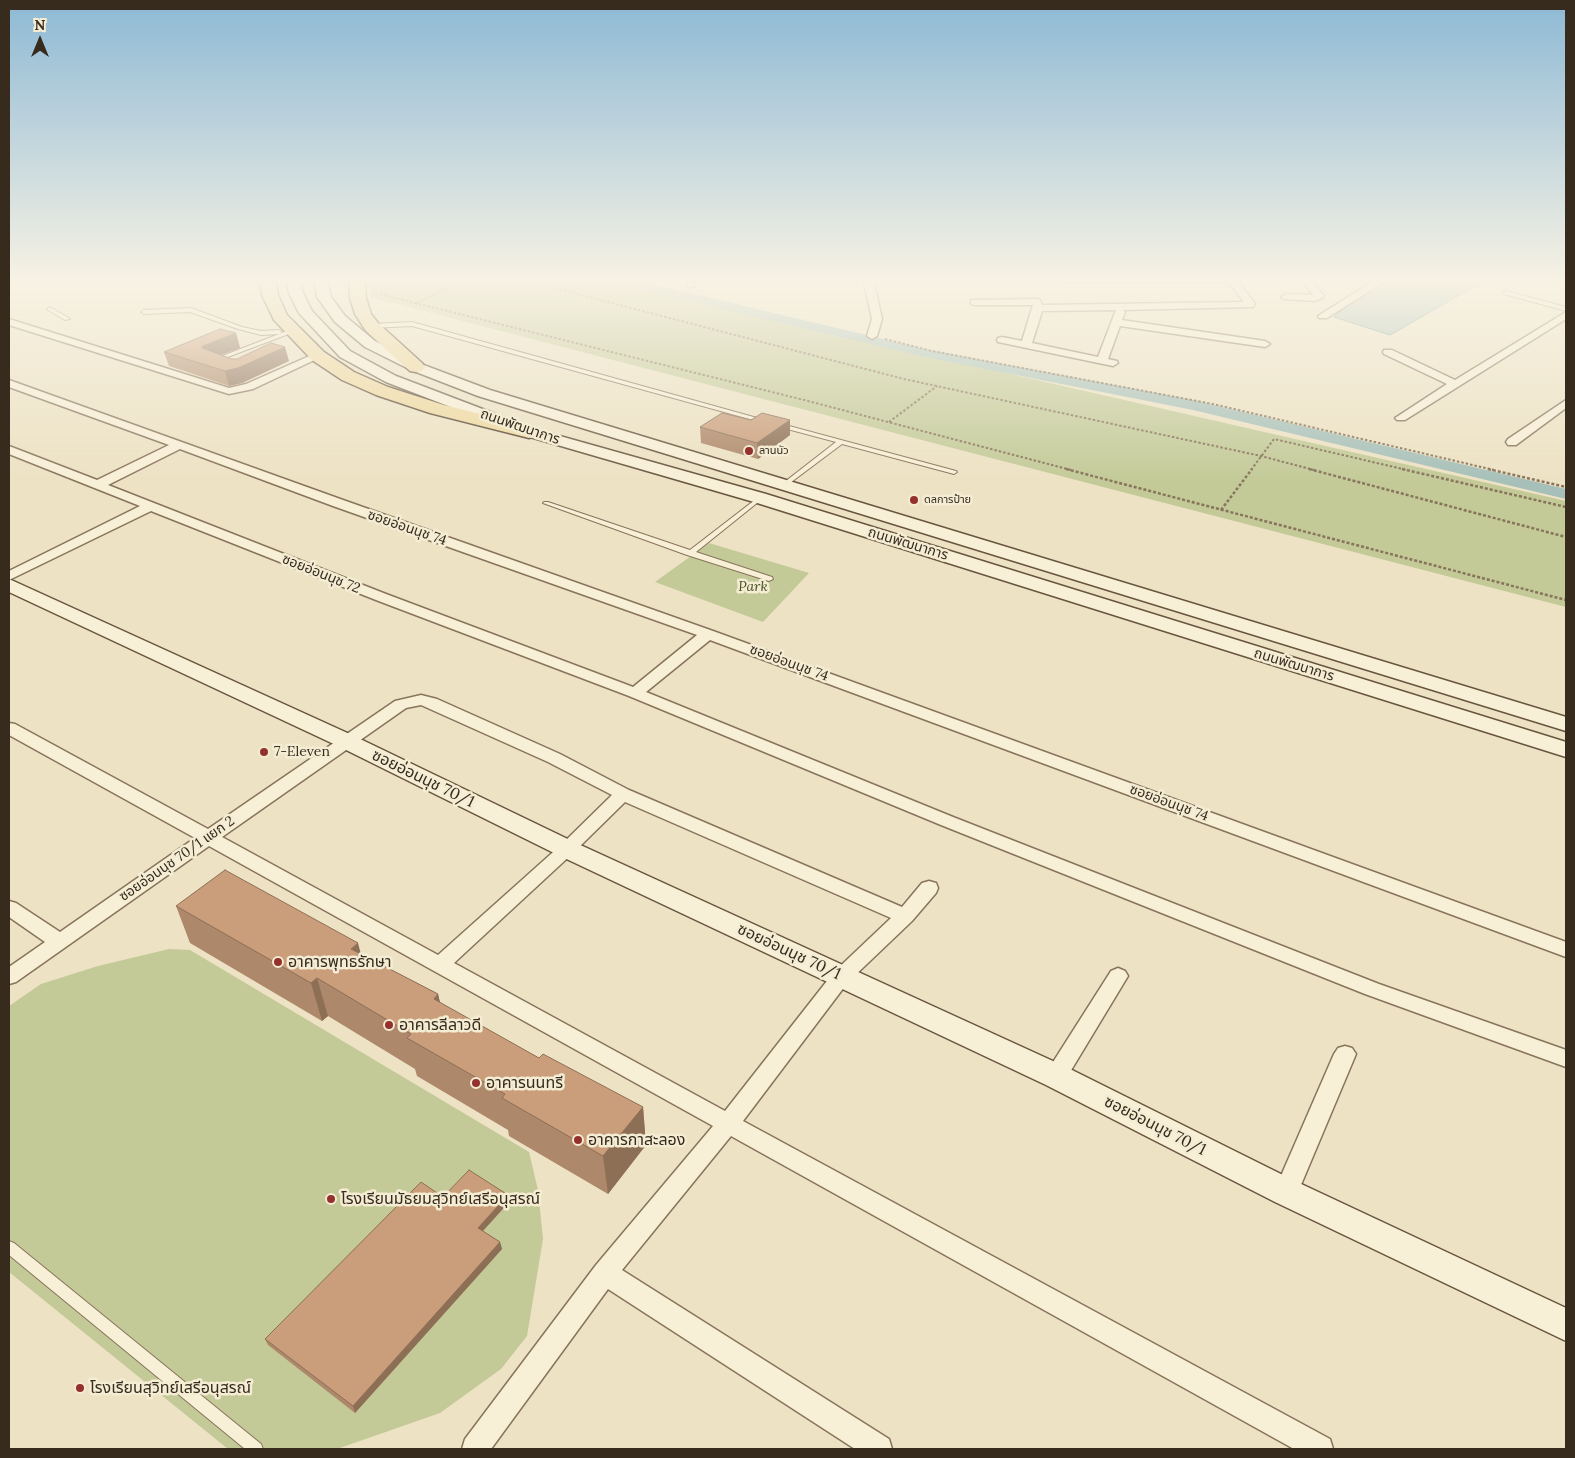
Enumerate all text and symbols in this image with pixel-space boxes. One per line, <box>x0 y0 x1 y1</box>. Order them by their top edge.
north arrow <box>15 15 65 65</box>
text: N <box>35 16 45 34</box>
street label: ถนนพัฒนาการ <box>478 406 562 448</box>
place label: ลานนัว <box>759 444 789 458</box>
marker: ลานนัว <box>743 445 755 457</box>
place label: ดลการป้าย <box>924 493 971 507</box>
marker: ดลการป้าย <box>908 494 920 506</box>
street label: ซอยอ่อนนุช 74 <box>365 507 449 549</box>
street label: ถนนพัฒนาการ <box>866 524 950 564</box>
street label: ซอยอ่อนนุช 72 <box>280 551 362 597</box>
park label: Park <box>738 579 768 595</box>
street label: ซอยอ่อนนุช 74 <box>747 641 831 685</box>
street label: ถนนพัฒนาการ <box>1252 645 1336 685</box>
place label: 7-Eleven <box>274 744 330 760</box>
marker: 7-Eleven <box>258 746 270 758</box>
street label: ซอยอ่อนนุช 70/1 <box>368 746 478 812</box>
street label: ซอยอ่อนนุช 74 <box>1127 781 1211 825</box>
street label: ซอยอ่อนนุช 70/1 แยก 2 <box>116 813 238 905</box>
street label: ซอยอ่อนนุช 70/1 <box>734 920 844 984</box>
place label: อาคารพุทธรักษา <box>288 952 392 972</box>
marker: อาคารพุทธรักษา <box>272 956 284 968</box>
place label: อาคารลีลาวดี <box>399 1015 481 1035</box>
marker: อาคารลีลาวดี <box>383 1019 395 1031</box>
place label: อาคารนนทรี <box>486 1073 563 1093</box>
marker: อาคารนนทรี <box>470 1077 482 1089</box>
street label: ซอยอ่อนนุช 70/1 <box>1101 1092 1209 1160</box>
place label: อาคารกาสะลอง <box>588 1130 685 1150</box>
marker: อาคารกาสะลอง <box>572 1134 584 1146</box>
place label: โรงเรียนมัธยมสุวิทย์เสรีอนุสรณ์ <box>341 1189 540 1209</box>
marker: โรงเรียนมัธยมสุวิทย์เสรีอนุสรณ์ <box>325 1193 337 1205</box>
place label: โรงเรียนสุวิทย์เสรีอนุสรณ์ <box>90 1378 251 1398</box>
marker: โรงเรียนสุวิทย์เสรีอนุสรณ์ <box>74 1382 86 1394</box>

